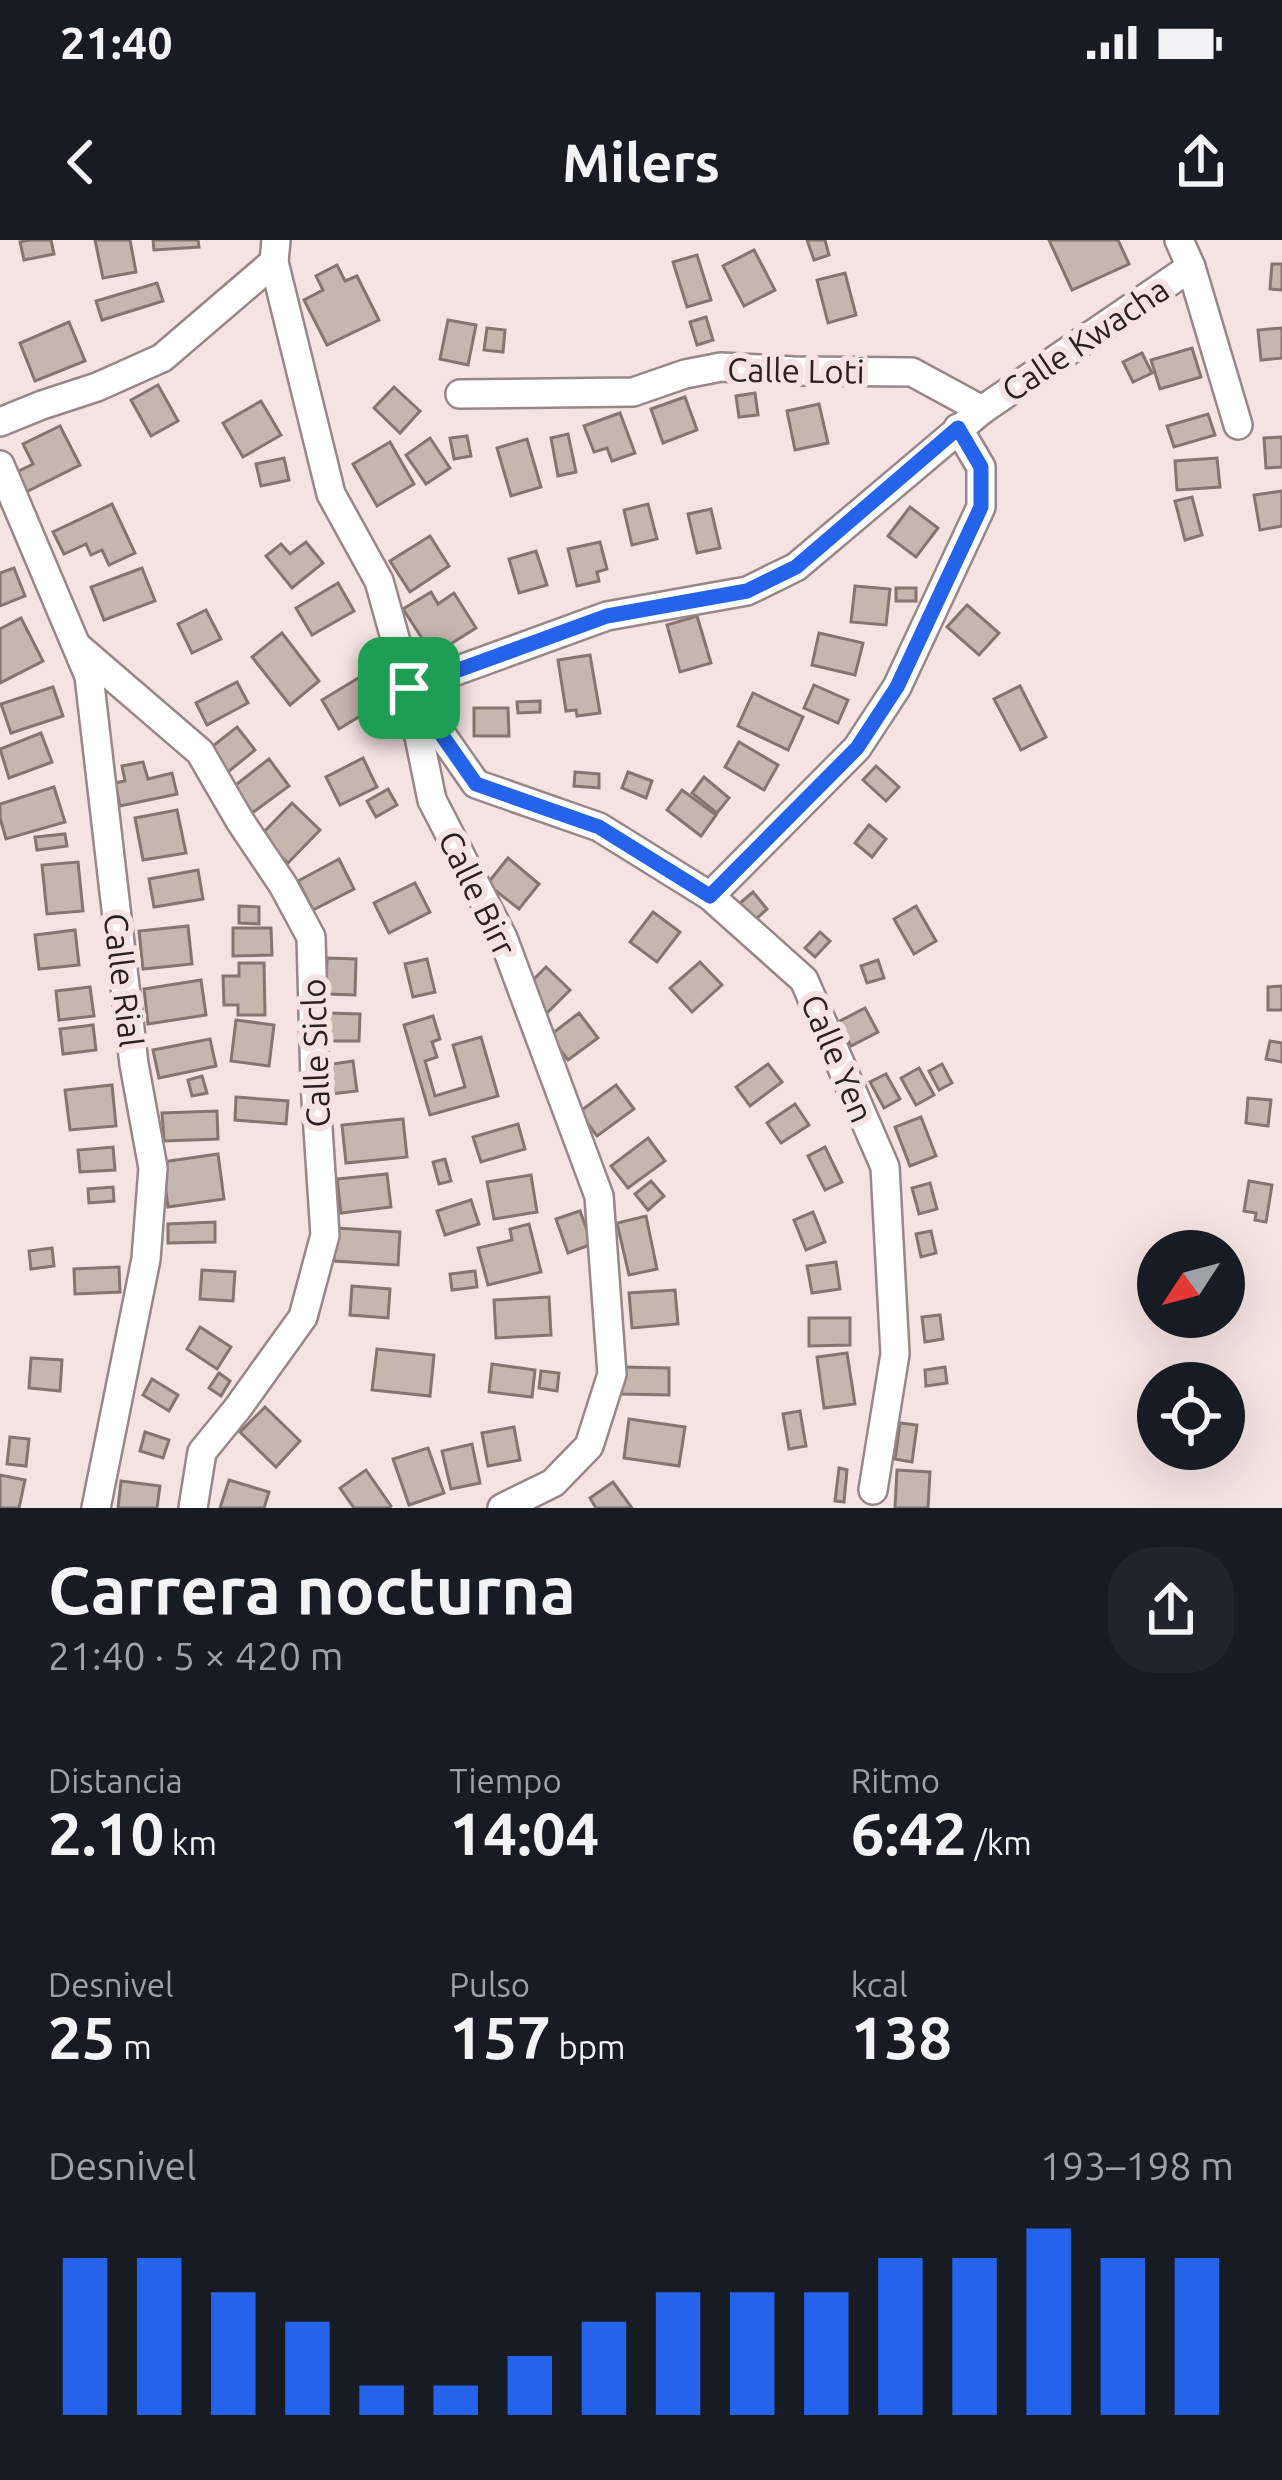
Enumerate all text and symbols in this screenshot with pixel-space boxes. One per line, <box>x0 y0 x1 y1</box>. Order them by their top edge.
text: 21:40 <box>60 17 173 68</box>
icon: back <box>48 129 114 195</box>
icon: share <box>1168 129 1234 195</box>
text: Milers <box>562 132 720 192</box>
street label: Calle Kwacha <box>995 270 1175 408</box>
street label: Calle Loti <box>727 350 865 390</box>
pin <box>358 637 460 739</box>
icon: arrive <box>376 655 442 721</box>
street label: Calle Birr <box>432 825 524 962</box>
street label: Calle Rial <box>97 911 151 1049</box>
street label: Calle Siclo <box>294 978 336 1128</box>
street label: Calle Yen <box>795 989 881 1127</box>
north arrow <box>1137 1230 1245 1338</box>
map controls <box>1137 1230 1245 1470</box>
button: locate <box>1137 1362 1245 1470</box>
button: share <box>1108 1547 1234 1673</box>
text: Carrera nocturna <box>48 1552 576 1626</box>
text: 21:40 · 5 × 420 m <box>48 1634 343 1677</box>
text: Distancia <box>48 1762 183 1799</box>
text: Tiempo <box>449 1762 562 1799</box>
text: Ritmo <box>851 1762 940 1799</box>
text: 2.10 <box>48 1799 164 1866</box>
text: 14:04 <box>449 1799 599 1866</box>
text: 6:42 <box>851 1799 967 1866</box>
text: km <box>164 1824 217 1861</box>
text: /km <box>967 1824 1032 1861</box>
text: Desnivel <box>48 1966 174 2003</box>
text: Pulso <box>449 1966 530 2003</box>
text: kcal <box>851 1966 908 2003</box>
text: 25 <box>48 2003 116 2070</box>
text: 157 <box>449 2003 551 2070</box>
text: 138 <box>851 2003 952 2070</box>
text: m <box>116 2028 152 2065</box>
text: bpm <box>551 2028 626 2065</box>
text: Desnivel <box>48 2144 196 2187</box>
text: 193–198 m <box>1040 2144 1234 2187</box>

